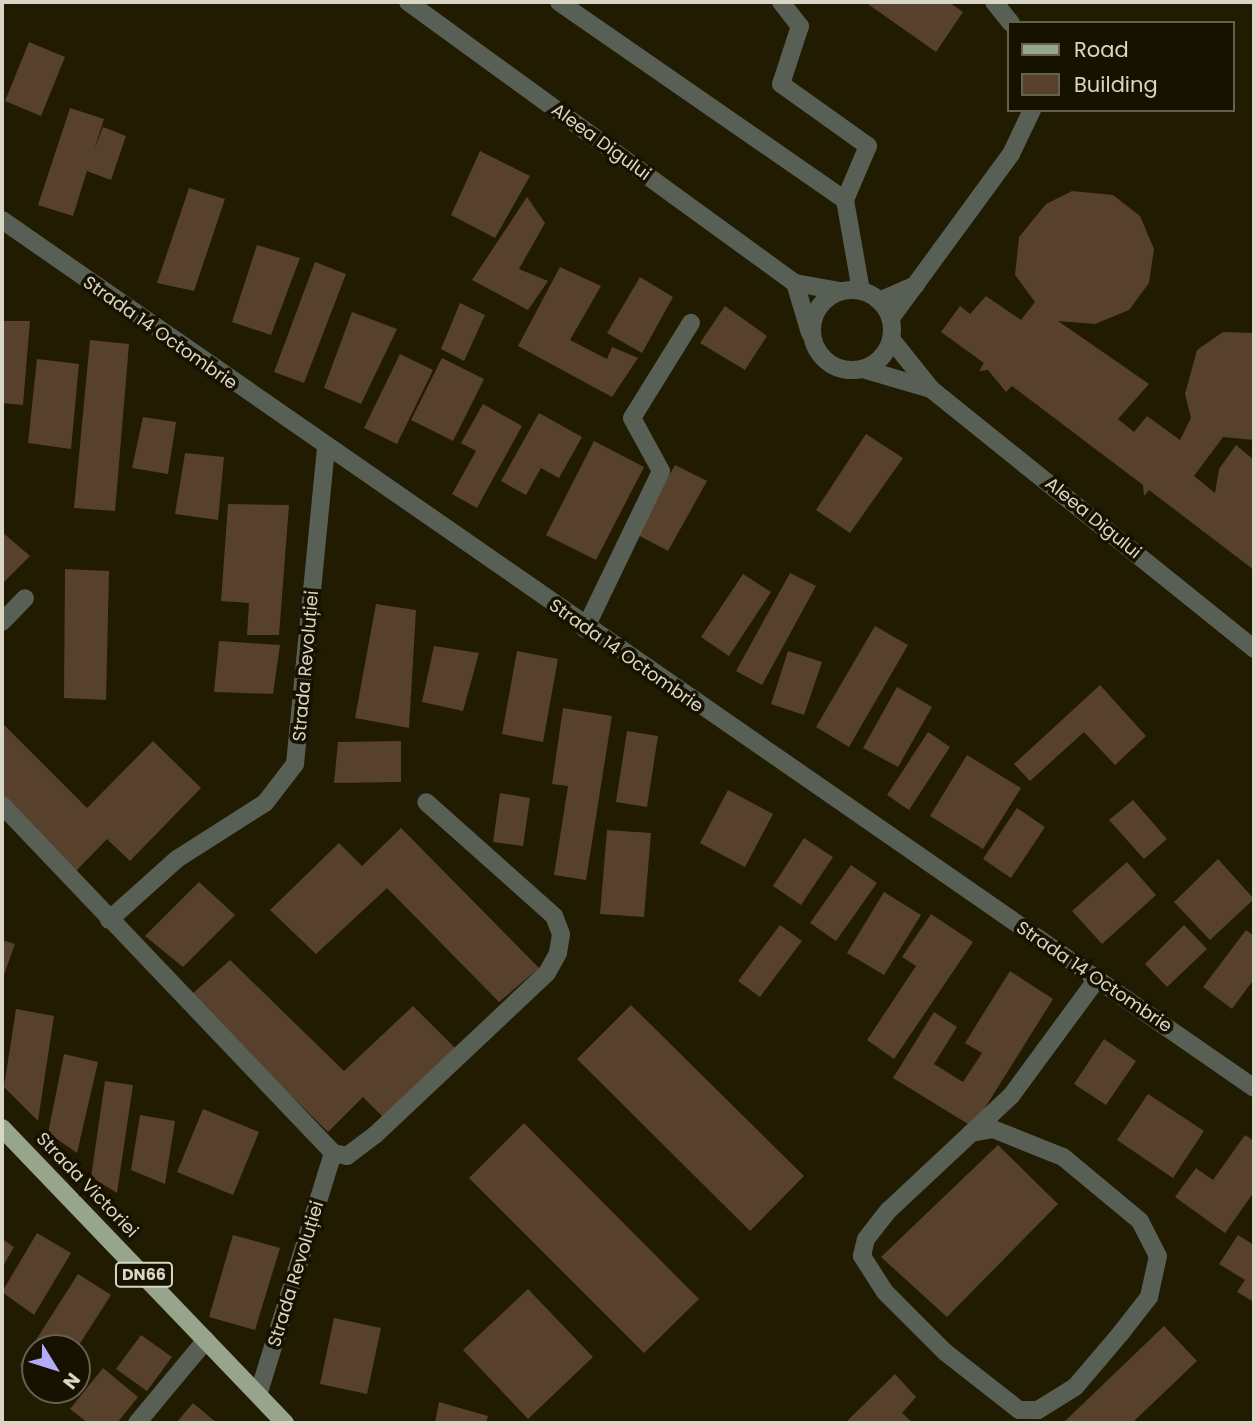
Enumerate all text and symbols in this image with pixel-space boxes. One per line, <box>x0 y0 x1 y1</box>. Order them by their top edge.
legend <box>1007 21 1235 112</box>
text: Road <box>1074 35 1129 64</box>
text: Building <box>1074 70 1158 99</box>
street label: Aleea Digului <box>547 99 655 185</box>
street label: Strada 14 Octombrie <box>79 272 241 394</box>
street label: Aleea Digului <box>1041 473 1145 563</box>
street label: Strada Revoluției <box>289 590 323 742</box>
street label: Strada 14 Octombrie <box>545 595 707 717</box>
street label: Strada 14 Octombrie <box>1012 917 1176 1037</box>
street label: Strada Victoriei <box>31 1128 143 1242</box>
street label: Strada Revoluției <box>264 1198 328 1350</box>
road number: DN66 <box>114 1262 174 1288</box>
north arrow <box>21 1334 91 1404</box>
text: N <box>56 1367 86 1395</box>

